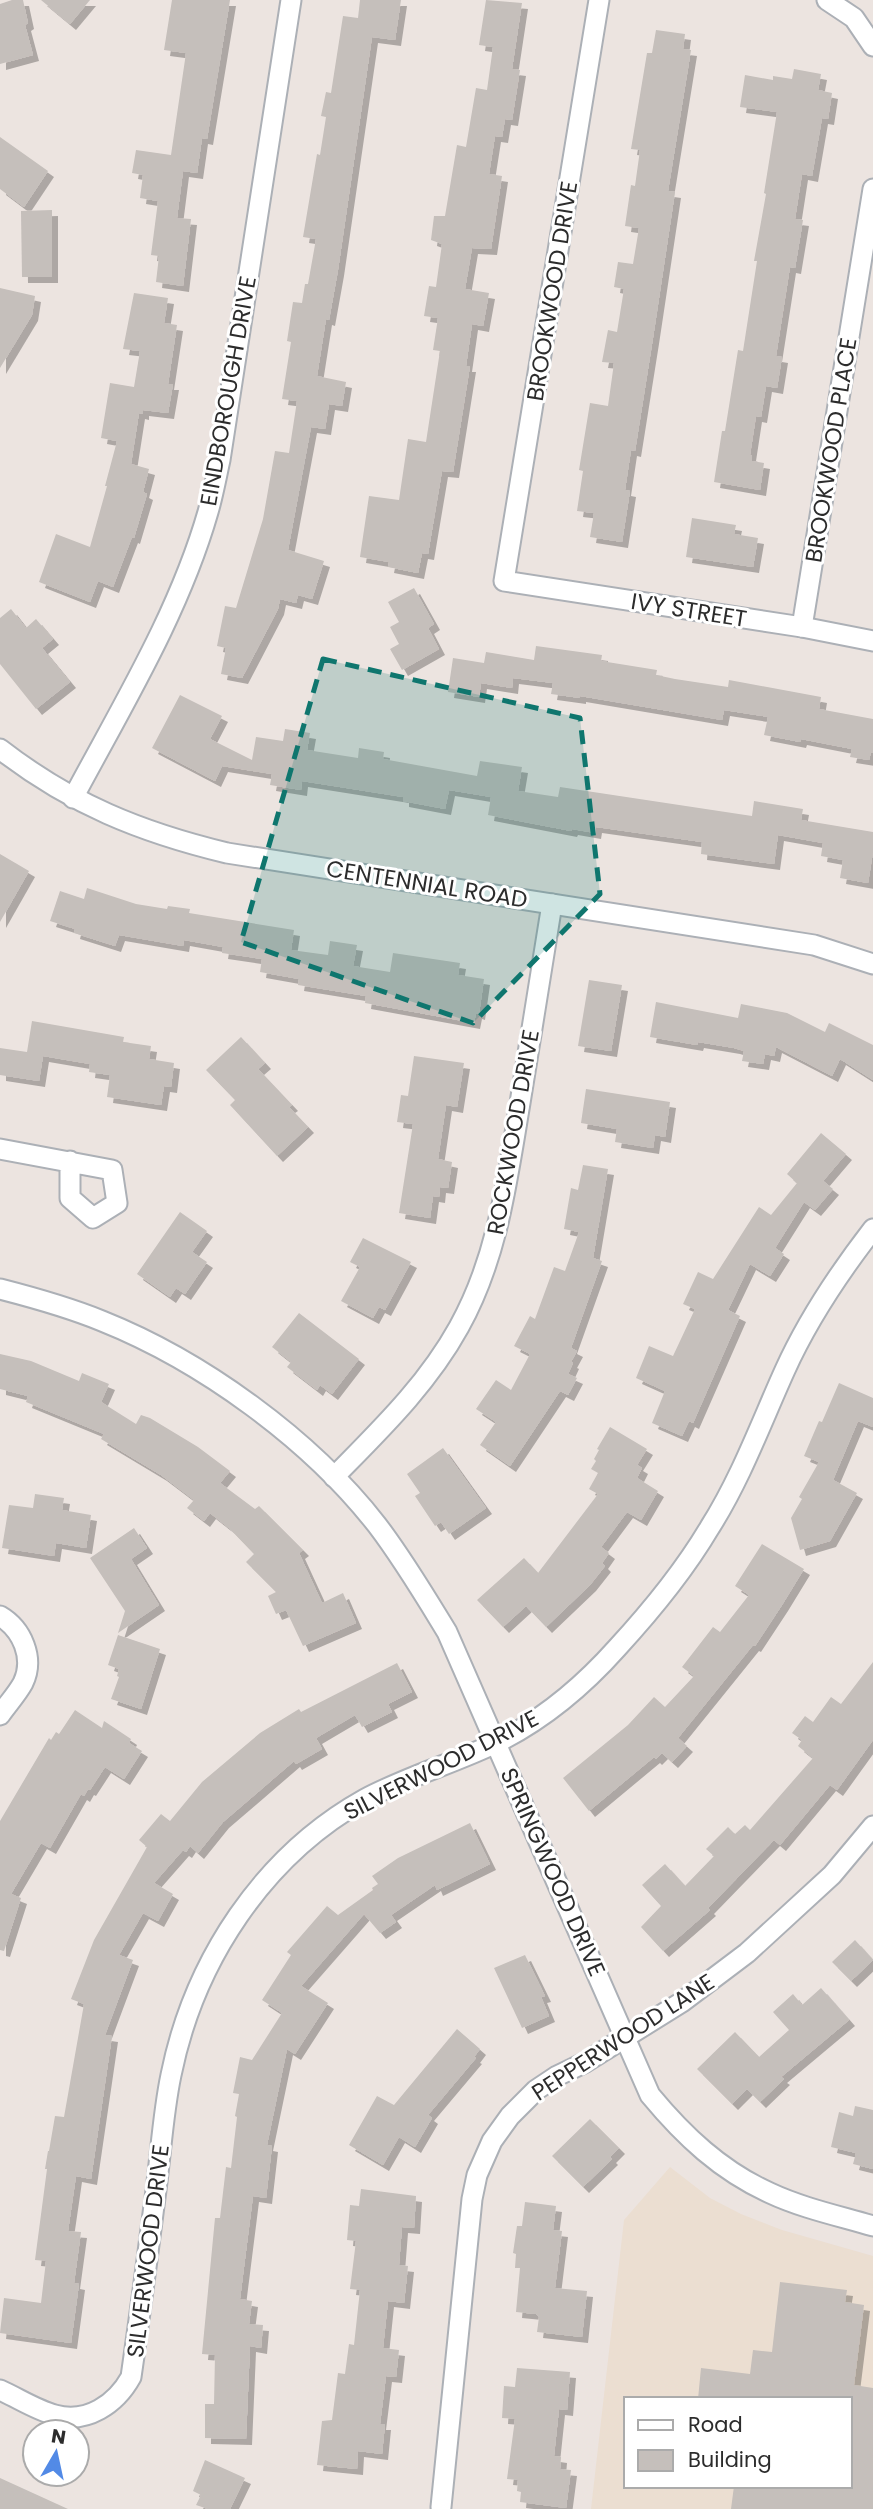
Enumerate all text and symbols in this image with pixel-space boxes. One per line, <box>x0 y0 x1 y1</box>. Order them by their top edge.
street label: BROOKWOOD DRIVE <box>519 179 585 403</box>
street label: EINDBOROUGH DRIVE <box>192 274 264 508</box>
street label: BROOKWOOD PLACE <box>797 335 865 565</box>
street label: IVY STREET <box>629 585 749 635</box>
street label: CENTENNIAL ROAD <box>324 852 530 916</box>
street label: ROCKWOOD DRIVE <box>479 1027 547 1237</box>
street label: SILVERWOOD DRIVE <box>338 1702 544 1828</box>
street label: SPRINGWOOD DRIVE <box>493 1763 613 1981</box>
street label: PEPPERWOOD LANE <box>525 1966 721 2108</box>
street label: SILVERWOOD DRIVE <box>119 2143 177 2359</box>
legend <box>624 2397 852 2488</box>
text: Road <box>688 2410 743 2439</box>
north arrow <box>21 2418 91 2488</box>
text: N <box>49 2422 68 2451</box>
text: Building <box>688 2445 772 2474</box>

